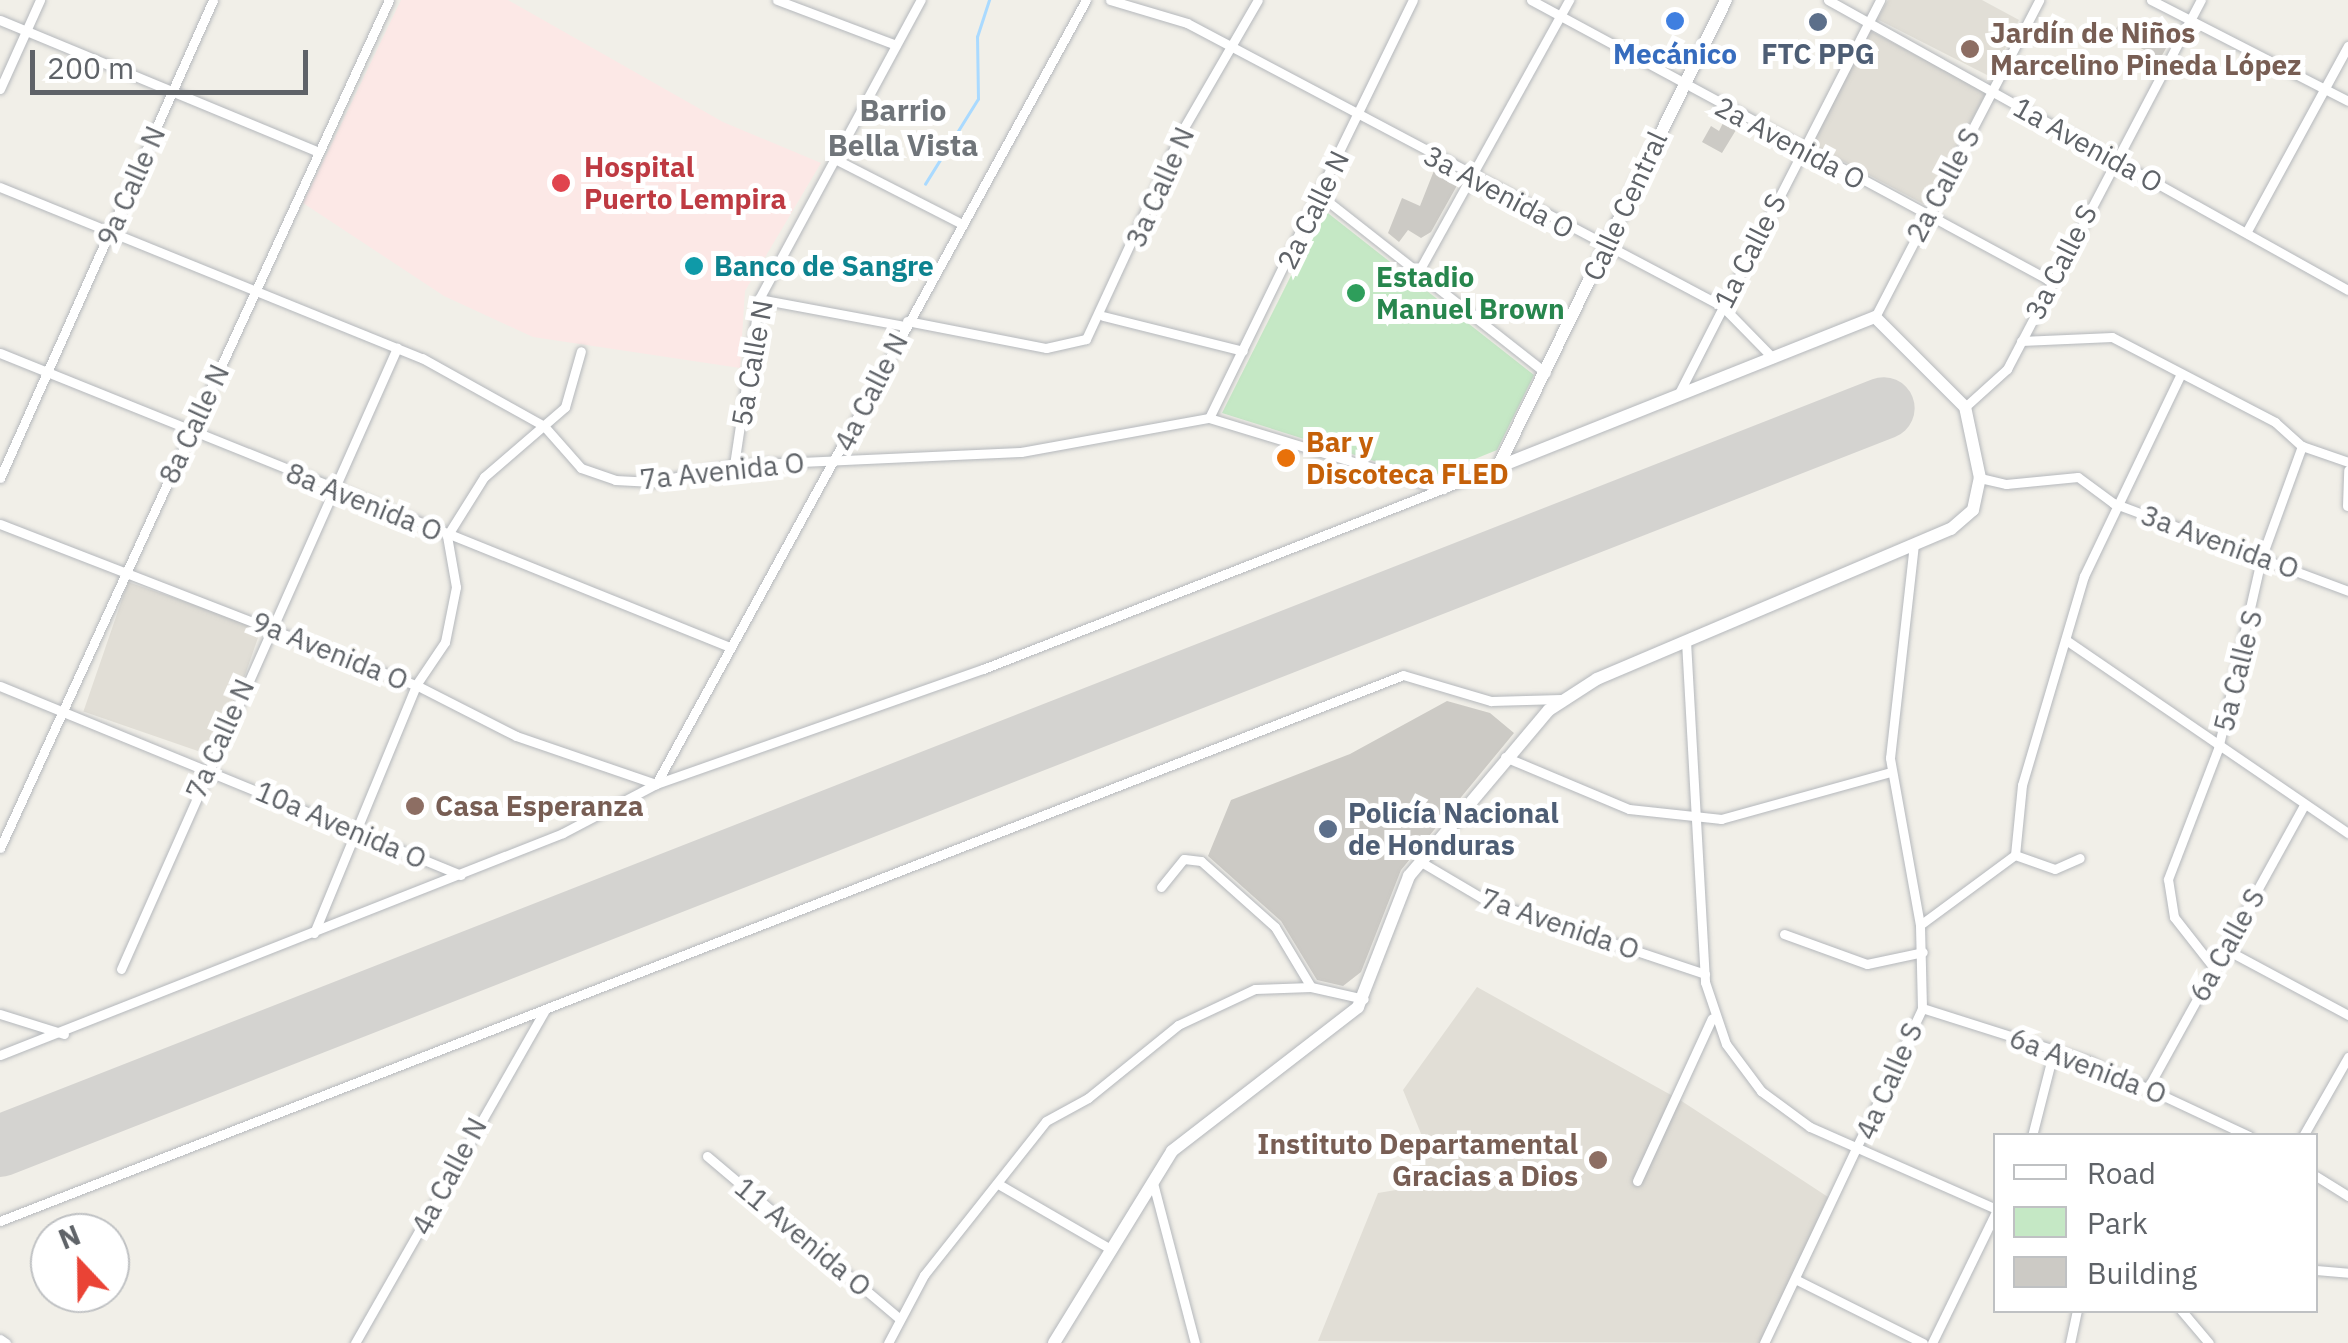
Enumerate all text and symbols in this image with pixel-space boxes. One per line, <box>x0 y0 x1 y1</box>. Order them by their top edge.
marker: Mecánico <box>1664 10 1686 32</box>
marker: FTC PPG <box>1807 11 1829 33</box>
place label: Jardín de Niños Marcelino Pineda López <box>1990 16 2302 82</box>
scale bar <box>35 30 312 92</box>
place label: Mecánico <box>1613 37 1737 71</box>
place label: FTC PPG <box>1761 37 1875 71</box>
marker: Jardín de Niños Marcelino Pineda López <box>1959 38 1981 60</box>
text: 200 m <box>47 48 134 87</box>
street label: 2a Avenida O <box>1709 89 1871 197</box>
street label: 1a Avenida O <box>2008 90 2168 200</box>
district label: Barrio Bella Vista <box>828 92 978 162</box>
street label: 9a Calle N <box>90 121 172 251</box>
street label: 3a Calle N <box>1119 122 1201 252</box>
street label: 2a Calle S <box>1899 122 1987 248</box>
street label: Calle Central <box>1576 126 1674 286</box>
street label: 3a Avenida O <box>1418 138 1580 246</box>
street label: 2a Calle N <box>1270 145 1356 275</box>
place label: Hospital Puerto Lempira <box>584 150 786 216</box>
marker: Hospital Puerto Lempira <box>548 170 574 196</box>
street label: 1a Calle S <box>1707 188 1793 314</box>
street label: 3a Calle S <box>2018 199 2104 325</box>
place label: Banco de Sangre <box>714 249 934 283</box>
marker: Banco de Sangre <box>683 255 705 277</box>
place label: Estadio Manuel Brown <box>1376 260 1565 326</box>
marker: Estadio Manuel Brown <box>1345 282 1367 304</box>
street label: 5a Calle N <box>724 297 780 429</box>
street label: 4a Calle N <box>827 328 915 456</box>
street label: 8a Calle N <box>152 359 236 489</box>
place label: Bar y Discoteca FLED <box>1306 425 1509 491</box>
street label: 7a Avenida O <box>638 446 806 496</box>
marker: Bar y Discoteca FLED <box>1275 447 1297 469</box>
street label: 8a Avenida O <box>281 455 447 549</box>
street label: 3a Avenida O <box>2137 498 2303 586</box>
street label: 9a Avenida O <box>247 604 413 698</box>
street label: 5a Calle S <box>2207 607 2269 735</box>
street label: 7a Calle N <box>179 674 261 804</box>
street label: 10a Avenida O <box>251 774 431 876</box>
place label: Casa Esperanza <box>435 789 644 823</box>
marker: Casa Esperanza <box>404 795 426 817</box>
place label: Policía Nacional de Honduras <box>1348 796 1559 862</box>
marker: Policía Nacional de Honduras <box>1317 818 1339 840</box>
street label: 7a Avenida O <box>1476 881 1644 967</box>
street label: 6a Calle S <box>2182 883 2272 1007</box>
street label: 4a Calle S <box>1848 1018 1930 1144</box>
street label: 6a Avenida O <box>2005 1021 2171 1111</box>
street label: 4a Calle N <box>404 1112 494 1240</box>
place label: Instituto Departamental Gracias a Dios <box>1257 1127 1578 1193</box>
legend <box>1993 1133 2318 1313</box>
marker: Instituto Departamental Gracias a Dios <box>1587 1149 1609 1171</box>
text: Road <box>2087 1153 2156 1192</box>
street label: 11 Avenida O <box>728 1170 878 1304</box>
text: Park <box>2087 1203 2148 1242</box>
north arrow <box>30 1213 130 1313</box>
text: N <box>53 1216 86 1258</box>
text: Building <box>2087 1253 2197 1292</box>

